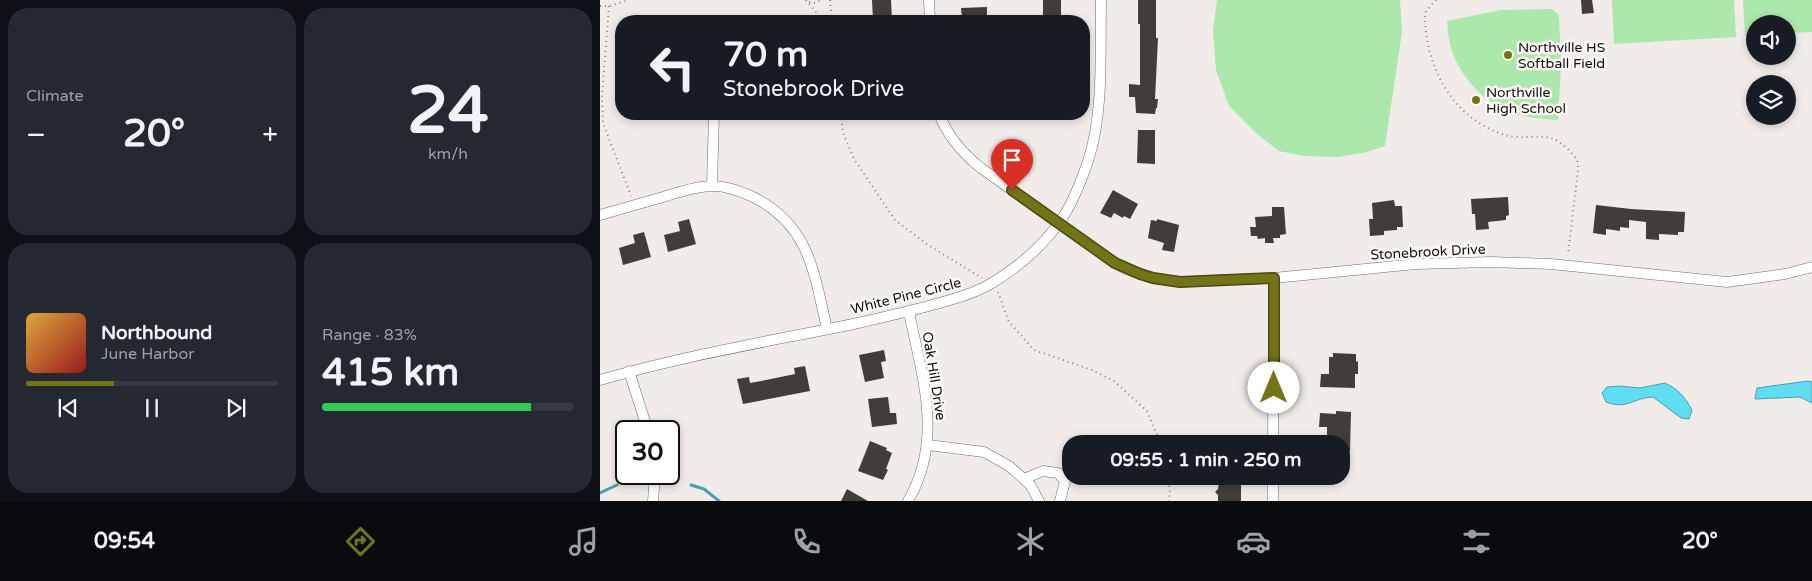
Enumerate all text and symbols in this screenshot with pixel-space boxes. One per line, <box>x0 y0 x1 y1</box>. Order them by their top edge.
map controls <box>1746 15 1796 125</box>
button: sound <box>1746 15 1796 65</box>
text: 70 m <box>723 34 808 76</box>
icon: left <box>640 35 705 100</box>
place label: Northville HS Softball Field <box>1518 39 1606 72</box>
marker: Northville HS Softball Field <box>1502 49 1514 61</box>
text: 24 <box>407 72 489 151</box>
button: layers <box>1746 75 1796 125</box>
text: Stonebrook Drive <box>723 76 904 102</box>
place label: Northville High School <box>1486 84 1566 117</box>
text: Climate <box>26 86 84 106</box>
marker: Northville High School <box>1470 94 1482 106</box>
text: 20° <box>123 111 185 157</box>
text: − <box>26 118 46 152</box>
text: + <box>262 118 278 152</box>
pin <box>991 139 1033 190</box>
text: km/h <box>428 144 468 164</box>
icon: arrive <box>998 146 1026 174</box>
street label: Stonebrook Drive <box>1370 240 1486 264</box>
street label: White Pine Circle <box>849 274 963 318</box>
text: Northbound <box>101 322 212 344</box>
text: Range · 83% <box>322 325 417 345</box>
street label: Oak Hill Drive <box>919 331 949 422</box>
text: June Harbor <box>101 344 194 364</box>
text: 415 km <box>322 350 459 396</box>
position arrow <box>1247 361 1299 413</box>
icon: previous <box>54 394 82 422</box>
icon: pause <box>138 394 166 422</box>
icon: next <box>222 394 250 422</box>
speed limit sign: 30 <box>615 420 680 485</box>
text: 09:55 · 1 min · 250 m <box>1110 449 1302 471</box>
icon: directions <box>343 524 378 559</box>
icon: music <box>566 524 601 559</box>
icon: phone <box>789 524 824 559</box>
icon: climate <box>1013 524 1048 559</box>
icon: car <box>1236 524 1271 559</box>
icon: filters <box>1459 524 1494 559</box>
text: 09:54 <box>94 528 155 554</box>
text: 20° <box>1682 528 1718 554</box>

